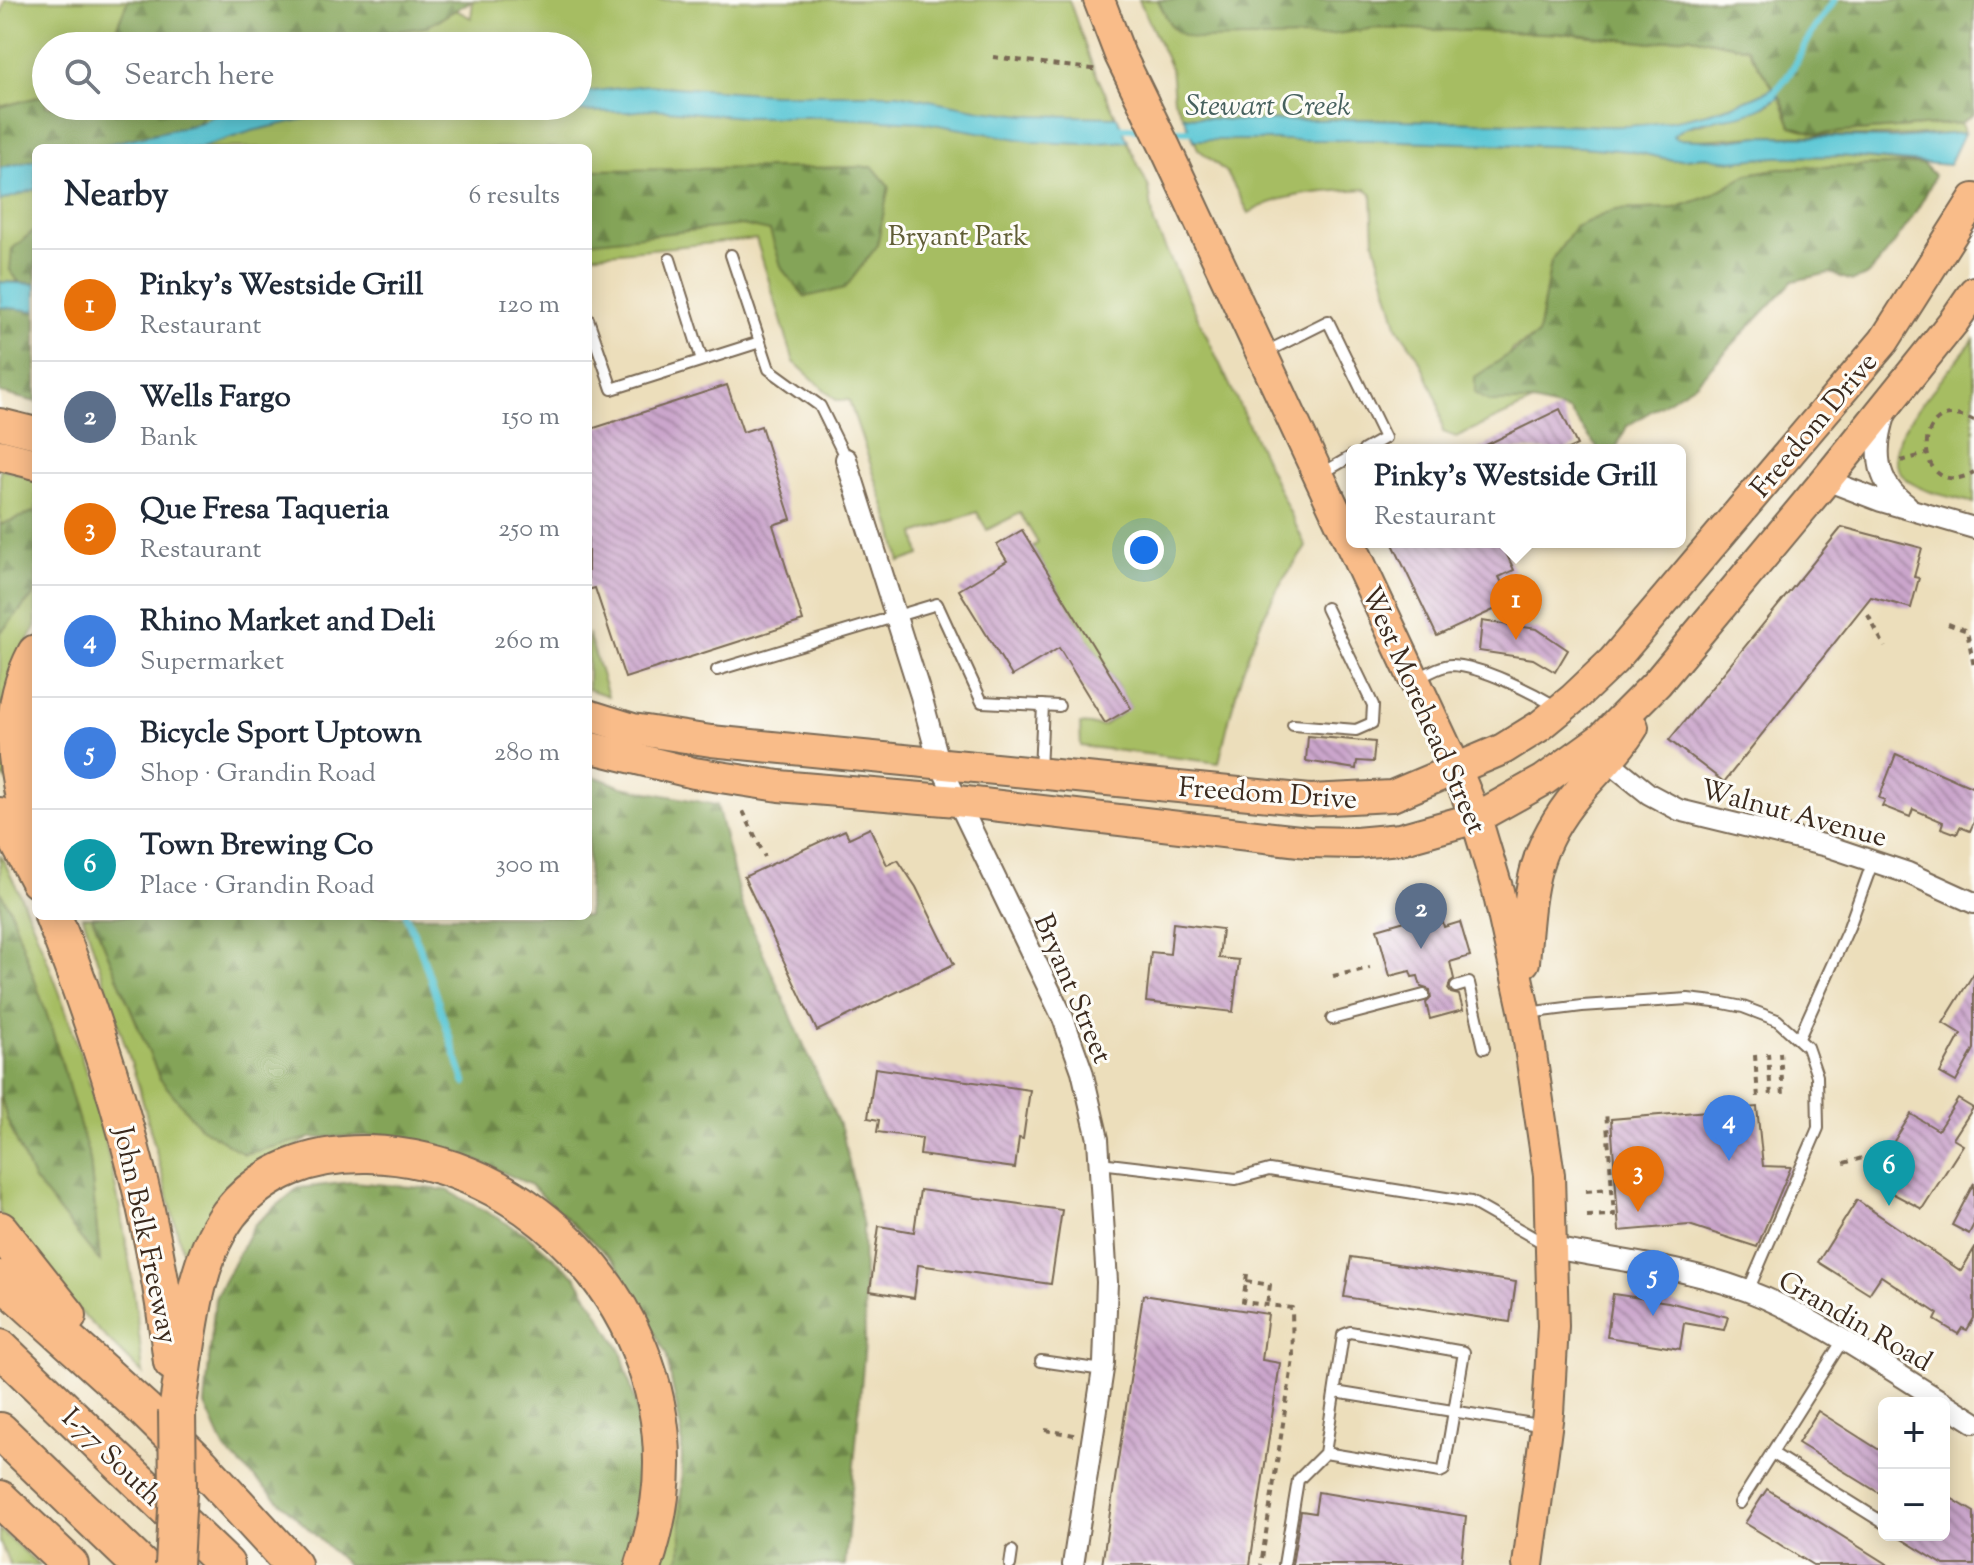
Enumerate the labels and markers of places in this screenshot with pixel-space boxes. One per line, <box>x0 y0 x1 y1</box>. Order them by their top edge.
pin: 1 <box>1490 574 1542 640</box>
pin: 2 <box>1395 883 1447 949</box>
pin: 4 <box>1703 1095 1755 1161</box>
pin: 6 <box>1863 1140 1915 1206</box>
pin: 3 <box>1612 1146 1664 1212</box>
pin: 5 <box>1627 1250 1679 1316</box>

